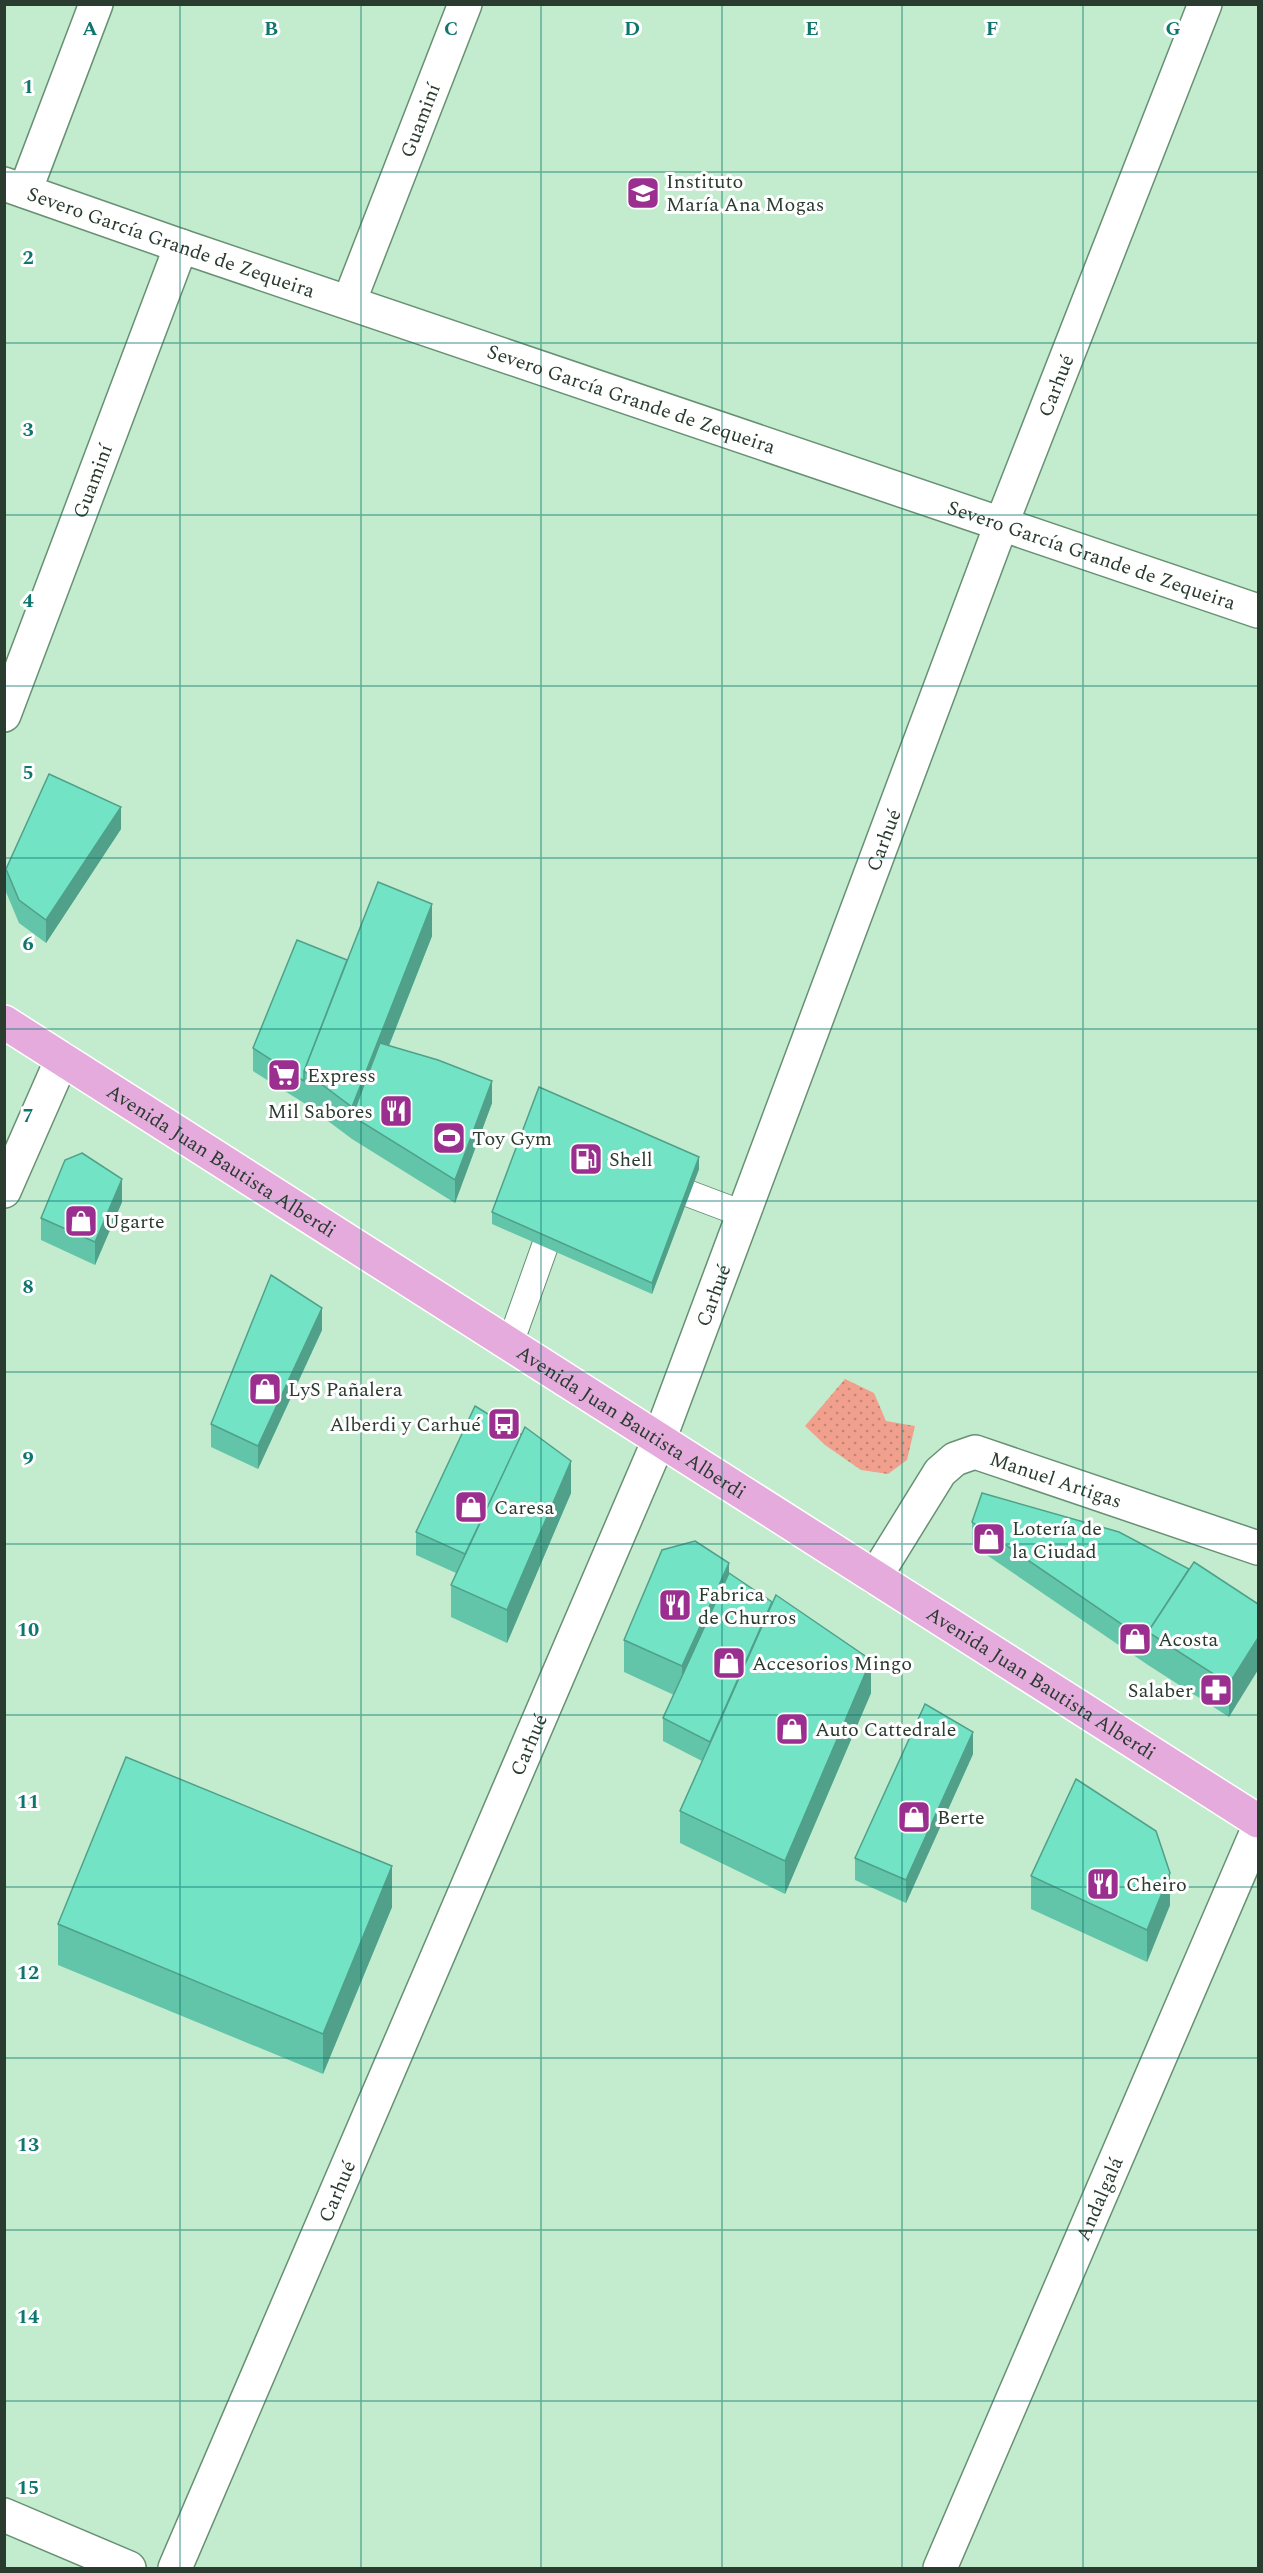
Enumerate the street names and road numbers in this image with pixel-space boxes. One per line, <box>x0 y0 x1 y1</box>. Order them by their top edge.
street label: Guaminí <box>393 78 449 162</box>
street label: Severo García Grande de Zequeira <box>23 179 319 306</box>
street label: Severo García Grande de Zequeira <box>483 337 779 462</box>
street label: Carhué <box>1031 350 1082 422</box>
street label: Guaminí <box>65 439 121 523</box>
street label: Severo García Grande de Zequeira <box>943 493 1240 618</box>
street label: Carhué <box>859 804 910 876</box>
street label: Avenida Juan Bautista Alberdi <box>100 1077 342 1246</box>
street label: Carhué <box>689 1260 740 1331</box>
street label: Avenida Juan Bautista Alberdi <box>510 1338 752 1507</box>
street label: Manuel Artigas <box>986 1444 1126 1517</box>
street label: Avenida Juan Bautista Alberdi <box>920 1599 1162 1768</box>
street label: Carhué <box>503 1709 556 1781</box>
street label: Andalgalá <box>1068 2152 1131 2246</box>
street label: Carhué <box>311 2156 364 2227</box>

